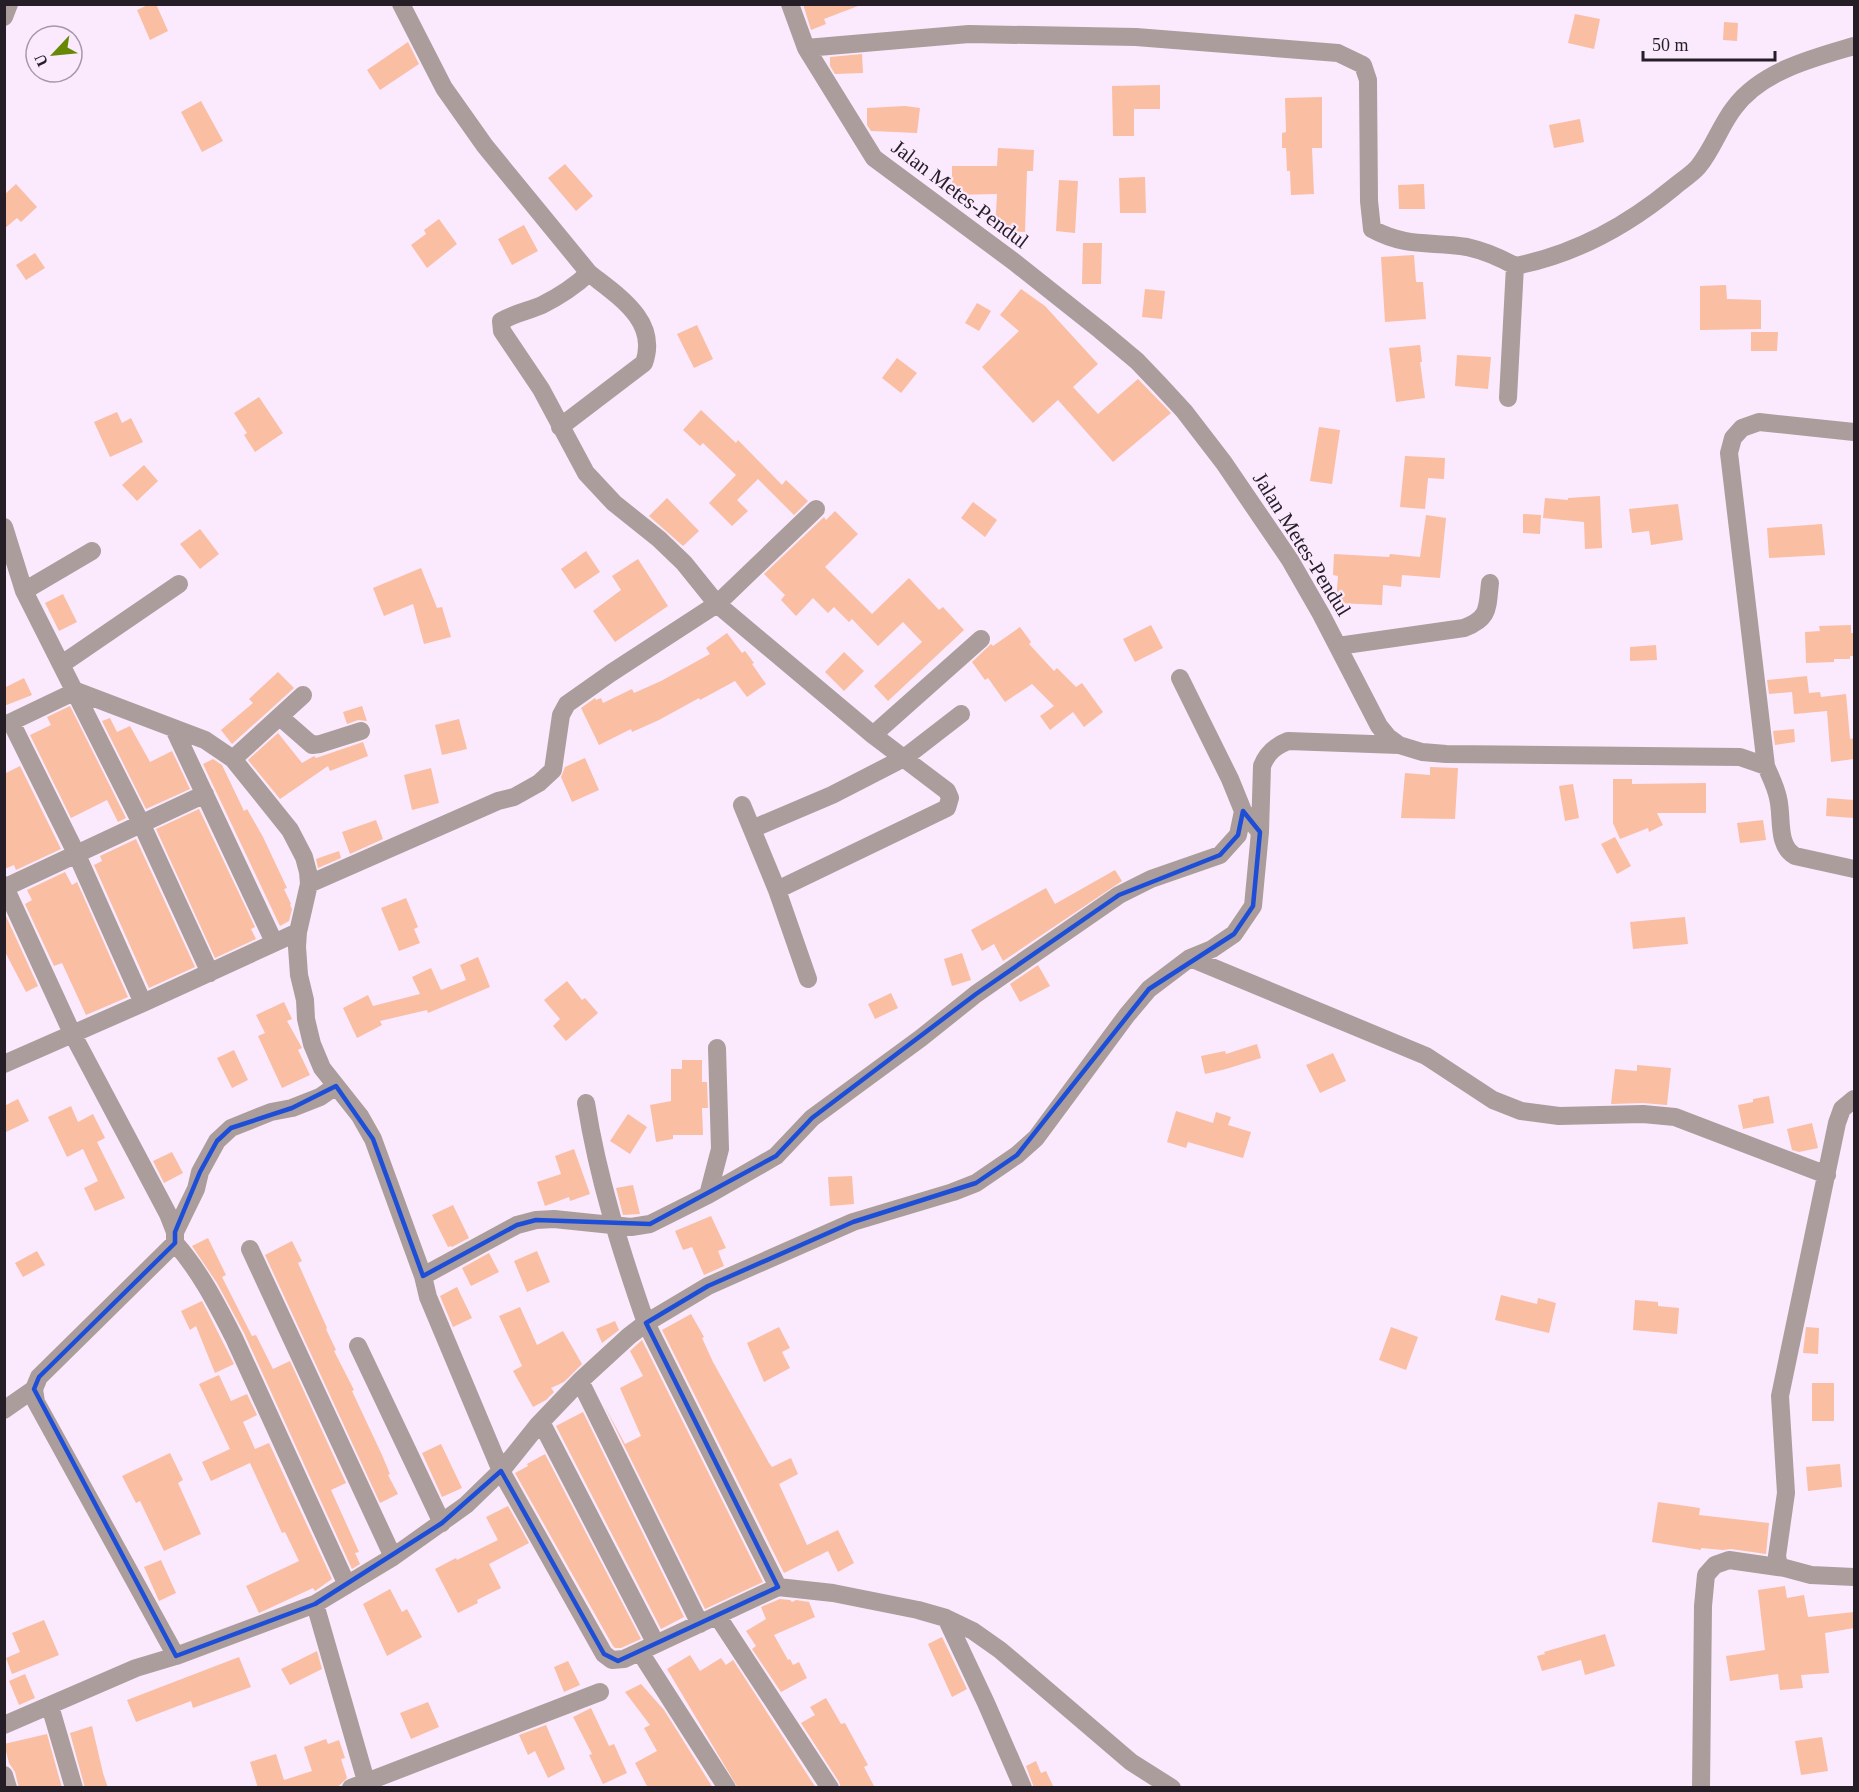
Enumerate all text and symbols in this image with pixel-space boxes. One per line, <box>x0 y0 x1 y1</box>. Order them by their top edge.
north arrow <box>24 24 84 84</box>
scale bar <box>1643 24 1775 62</box>
text: 50 m <box>1652 35 1689 55</box>
text: U <box>31 51 51 69</box>
street label: Jalan Metes-Pendul <box>887 135 1033 253</box>
street label: Jalan Metes-Pendul <box>1248 468 1356 620</box>

